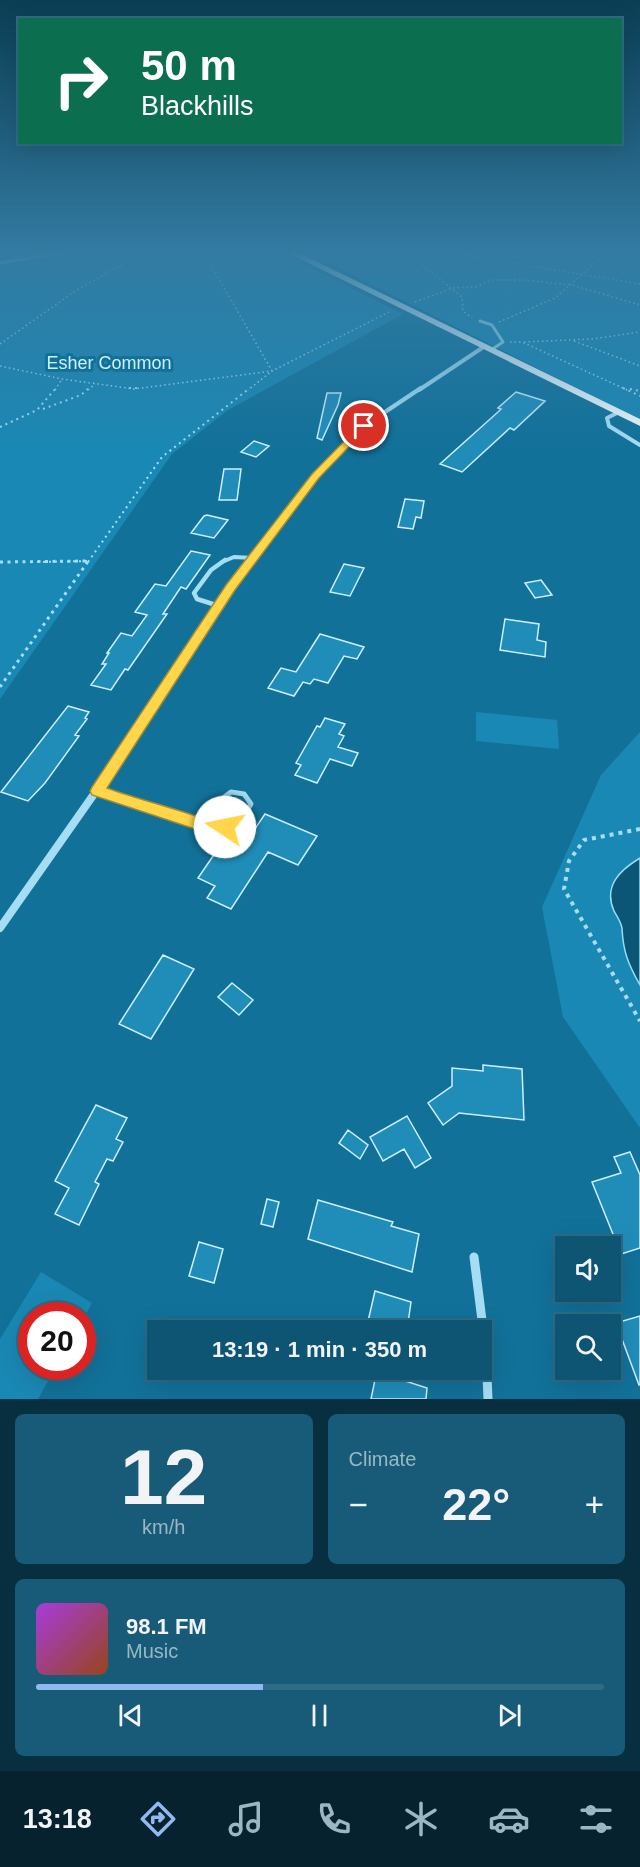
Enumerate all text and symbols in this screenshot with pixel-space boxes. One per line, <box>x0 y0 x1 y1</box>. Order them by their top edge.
icon: right <box>42 42 120 120</box>
text: 50 m <box>141 42 237 89</box>
text: Blackhills <box>141 91 254 121</box>
park label: Esher Common <box>46 353 172 373</box>
pin <box>338 400 389 451</box>
icon: arrive <box>347 409 380 442</box>
position arrow <box>193 795 257 859</box>
map controls <box>555 1236 621 1380</box>
button: sound <box>555 1236 621 1302</box>
speed limit sign: 20 <box>18 1302 96 1380</box>
button: search <box>555 1314 621 1380</box>
text: 13:19 · 1 min · 350 m <box>212 1337 427 1362</box>
text: 12 <box>120 1433 207 1521</box>
text: Climate <box>349 1448 416 1470</box>
text: 22° <box>442 1479 510 1530</box>
text: − <box>349 1486 368 1523</box>
text: + <box>585 1486 604 1523</box>
text: km/h <box>142 1516 185 1538</box>
text: 98.1 FM <box>126 1614 207 1639</box>
text: Music <box>126 1640 178 1662</box>
icon: previous <box>114 1699 147 1732</box>
icon: pause <box>303 1699 336 1732</box>
icon: next <box>493 1699 526 1732</box>
icon: directions <box>137 1798 179 1840</box>
icon: music <box>225 1798 267 1840</box>
icon: phone <box>313 1798 355 1840</box>
icon: climate <box>400 1798 442 1840</box>
icon: car <box>488 1798 530 1840</box>
icon: filters <box>575 1798 617 1840</box>
text: 13:18 <box>23 1804 92 1834</box>

